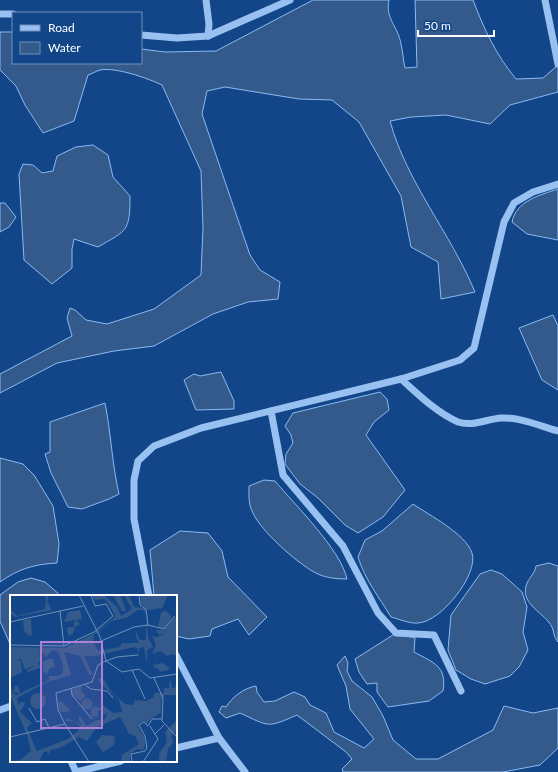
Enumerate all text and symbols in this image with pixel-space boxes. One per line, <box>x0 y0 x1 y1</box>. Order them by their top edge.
legend <box>12 12 142 64</box>
scale bar <box>418 12 494 38</box>
text: 50 m <box>424 18 451 33</box>
text: Road <box>48 20 75 35</box>
text: Water <box>48 40 81 55</box>
inset map <box>10 595 177 762</box>

